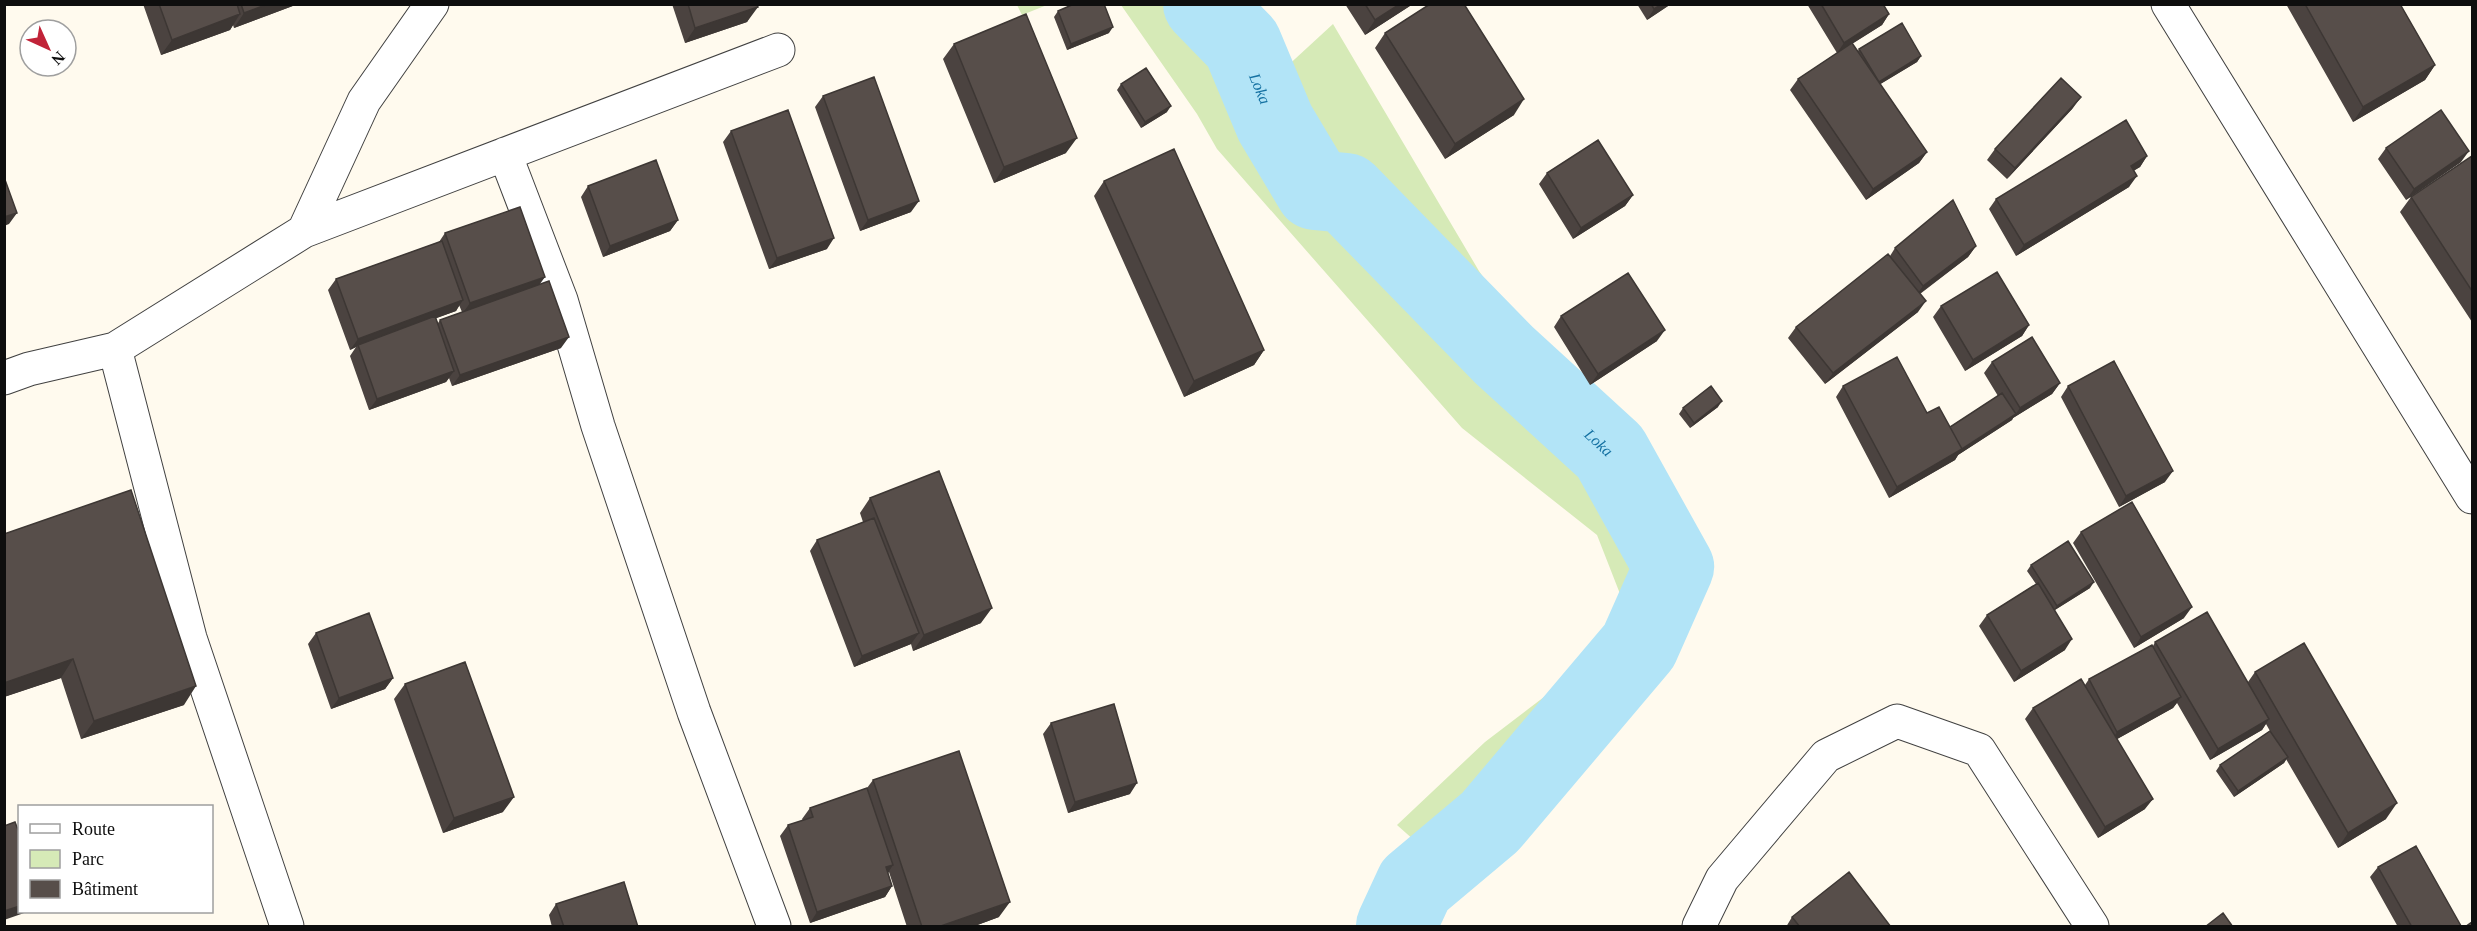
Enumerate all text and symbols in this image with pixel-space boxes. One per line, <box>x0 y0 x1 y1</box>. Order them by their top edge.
north arrow <box>18 18 78 78</box>
text: N <box>48 48 68 69</box>
water label: Loka <box>1246 69 1275 106</box>
water label: Loka <box>1581 424 1617 459</box>
legend <box>18 805 213 913</box>
text: Route <box>72 819 115 839</box>
text: Parc <box>72 849 104 869</box>
text: Bâtiment <box>72 879 138 899</box>

